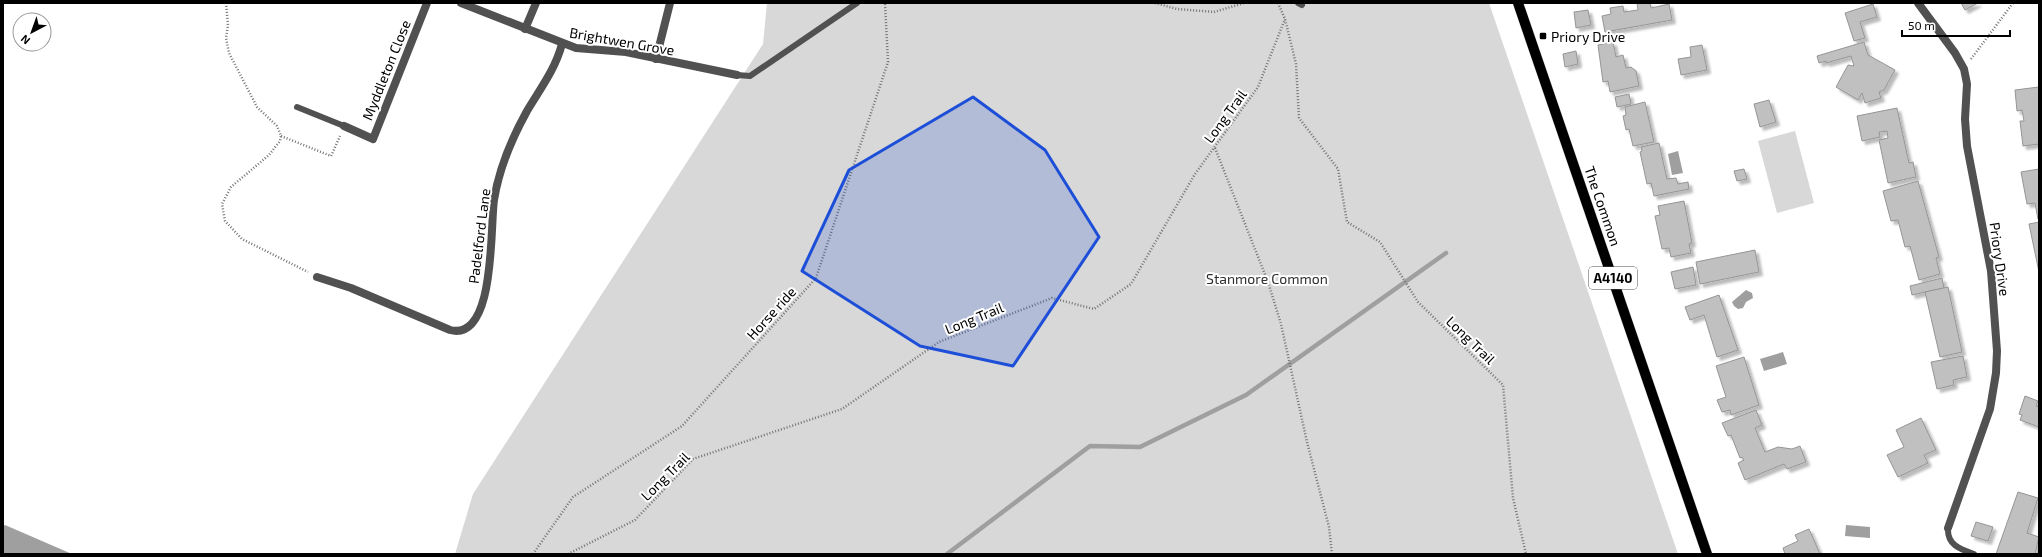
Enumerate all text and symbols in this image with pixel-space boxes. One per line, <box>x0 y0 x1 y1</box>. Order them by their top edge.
north arrow <box>12 12 52 52</box>
scale bar <box>1902 12 2010 38</box>
street label: Myddleton Close <box>358 17 414 123</box>
text: 50 m <box>1908 18 1935 32</box>
street label: Brightwen Grove <box>568 23 676 59</box>
place label: Priory Drive <box>1551 28 1625 45</box>
marker: Priory Drive <box>1538 31 1548 41</box>
text: N <box>18 32 32 47</box>
street label: Long Trail <box>1200 85 1250 146</box>
street label: The Common <box>1581 164 1625 248</box>
street label: Padelford Lane <box>465 187 493 285</box>
street label: Priory Drive <box>1986 221 2014 297</box>
road number: A4140 <box>1589 267 1637 289</box>
park label: Stanmore Common <box>1206 270 1328 287</box>
street label: Horse ride <box>743 283 799 343</box>
street label: Long Trail <box>942 298 1007 337</box>
street label: Long Trail <box>1443 312 1500 368</box>
street label: Long Trail <box>637 448 693 504</box>

